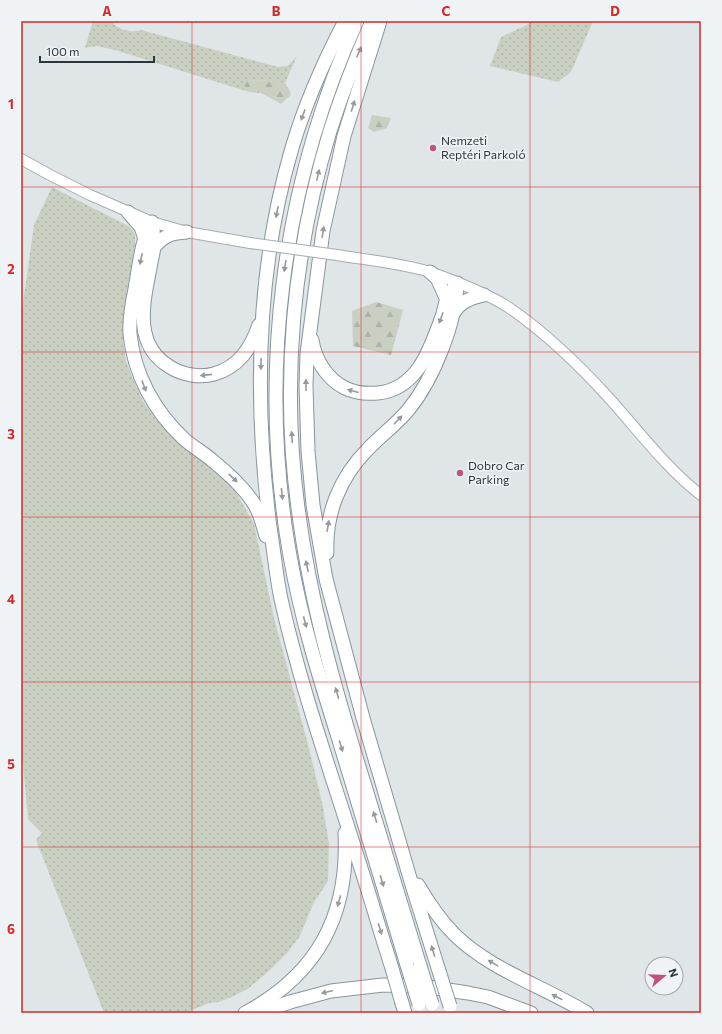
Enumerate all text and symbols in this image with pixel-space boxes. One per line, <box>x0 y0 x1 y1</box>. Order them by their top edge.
text: A <box>102 3 112 19</box>
text: B <box>272 3 281 19</box>
text: C <box>442 3 451 19</box>
text: D <box>610 3 620 19</box>
scale bar <box>40 38 154 64</box>
text: 100 m <box>46 44 80 58</box>
one-way arrow <box>356 45 362 57</box>
text: 1 <box>8 96 14 112</box>
one-way arrow <box>350 100 356 112</box>
one-way arrow <box>300 110 306 122</box>
place label: Nemzeti Reptéri Parkoló <box>441 133 526 161</box>
marker: Nemzeti Reptéri Parkoló <box>428 143 438 153</box>
one-way arrow <box>315 169 321 181</box>
one-way arrow <box>273 206 279 218</box>
one-way arrow <box>320 226 326 238</box>
one-way arrow <box>138 253 144 265</box>
one-way arrow <box>282 260 288 272</box>
text: 2 <box>7 261 15 277</box>
one-way arrow <box>438 313 444 325</box>
one-way arrow <box>258 358 264 371</box>
one-way arrow <box>200 372 212 378</box>
one-way arrow <box>303 378 309 391</box>
one-way arrow <box>142 380 148 392</box>
one-way arrow <box>347 388 359 394</box>
one-way arrow <box>393 416 402 425</box>
text: 3 <box>7 426 15 442</box>
one-way arrow <box>288 431 295 443</box>
place label: Dobro Car Parking <box>468 458 525 486</box>
marker: Dobro Car Parking <box>455 468 465 478</box>
one-way arrow <box>228 473 238 483</box>
one-way arrow <box>278 488 285 500</box>
one-way arrow <box>325 520 331 532</box>
one-way arrow <box>304 560 310 572</box>
text: 4 <box>7 591 15 607</box>
one-way arrow <box>302 615 308 628</box>
one-way arrow <box>334 686 340 698</box>
one-way arrow <box>338 741 344 753</box>
text: 5 <box>7 756 15 772</box>
one-way arrow <box>372 811 378 823</box>
one-way arrow <box>379 876 385 888</box>
one-way arrow <box>336 895 342 907</box>
text: 6 <box>7 921 15 937</box>
one-way arrow <box>377 923 383 935</box>
one-way arrow <box>430 945 436 957</box>
north arrow <box>644 956 684 996</box>
one-way arrow <box>488 959 498 967</box>
text: N <box>666 967 681 979</box>
one-way arrow <box>321 989 333 995</box>
one-way arrow <box>552 993 563 1000</box>

